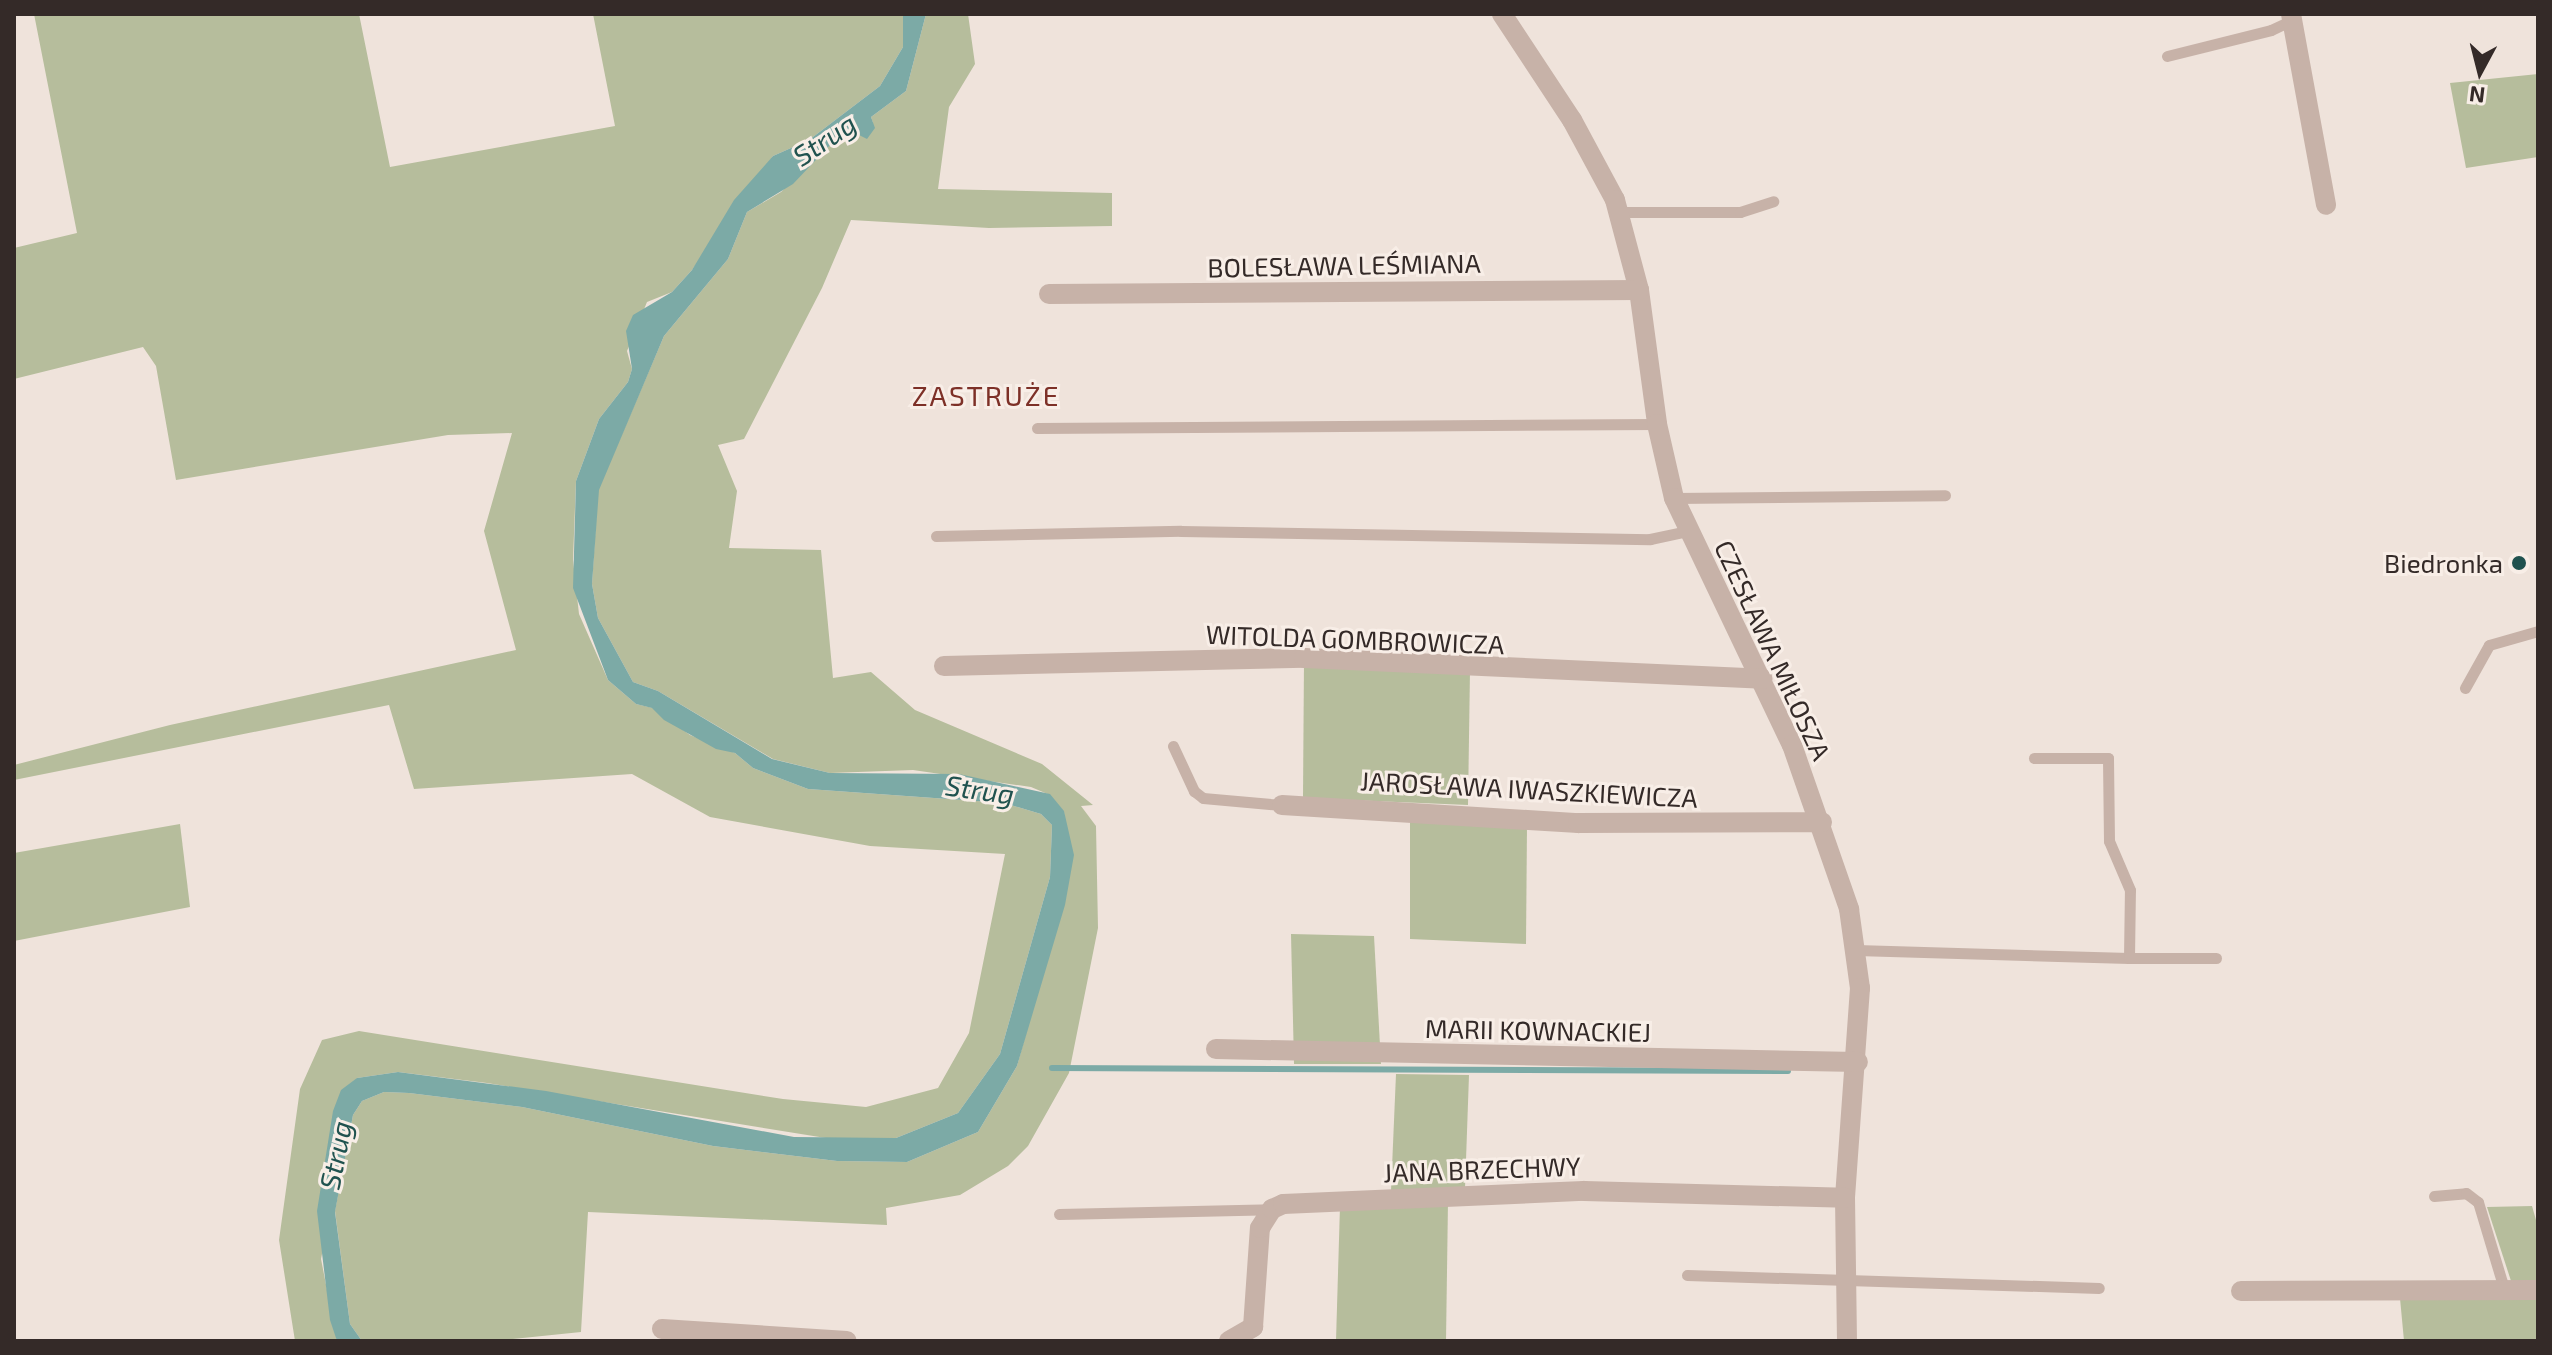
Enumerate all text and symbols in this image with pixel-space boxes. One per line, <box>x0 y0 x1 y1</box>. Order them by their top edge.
north arrow <box>2440 32 2520 112</box>
text: N <box>2468 82 2487 110</box>
water label: Strug <box>786 106 862 172</box>
street label: BOLESŁAWA LEŚMIANA <box>1207 247 1481 283</box>
district label: ZASTRUŻE <box>912 378 1060 412</box>
street label: CZESŁAWA MIŁOSZA <box>1708 535 1838 765</box>
place label: Biedronka <box>2384 547 2503 579</box>
marker: Biedronka <box>2510 554 2528 572</box>
street label: WITOLDA GOMBROWICZA <box>1205 618 1505 660</box>
street label: JAROSŁAWA IWASZKIEWICZA <box>1359 765 1699 813</box>
water label: Strug <box>943 768 1017 810</box>
street label: MARII KOWNACKIEJ <box>1425 1012 1651 1048</box>
water label: Strug <box>312 1118 358 1192</box>
street label: JANA BRZECHWY <box>1382 1150 1582 1188</box>

